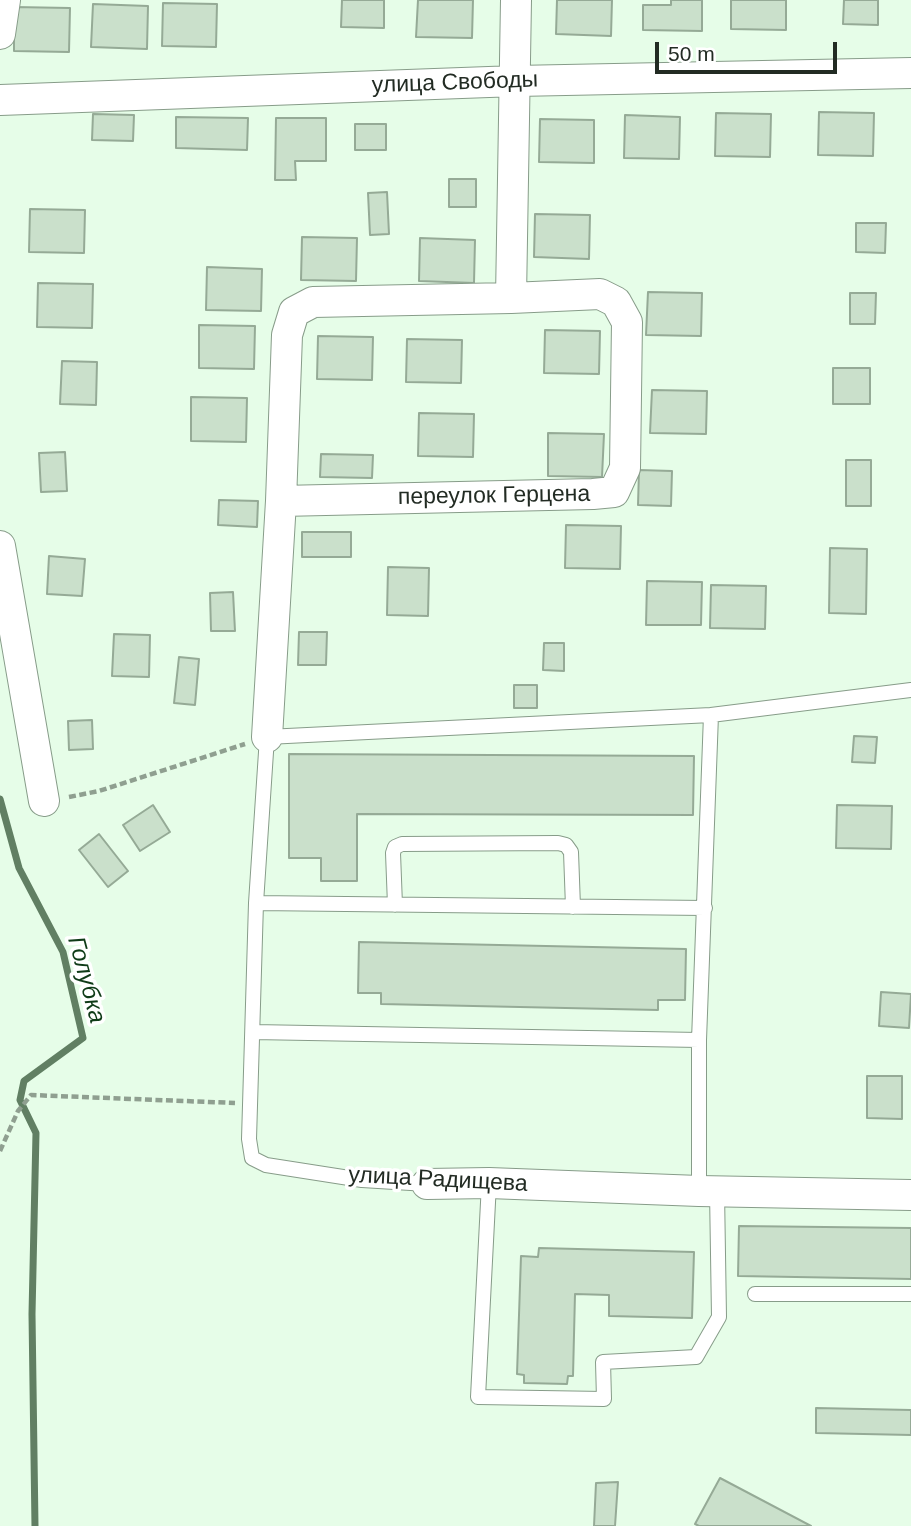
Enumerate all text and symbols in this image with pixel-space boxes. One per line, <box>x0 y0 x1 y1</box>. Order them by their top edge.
scale bar <box>659 28 841 72</box>
text: 50 m <box>668 42 715 65</box>
street label: улица Свободы <box>371 66 539 100</box>
street label: переулок Герцена <box>398 481 590 511</box>
water label: Голубка <box>61 934 111 1026</box>
street label: улица Радищева <box>348 1162 528 1198</box>

